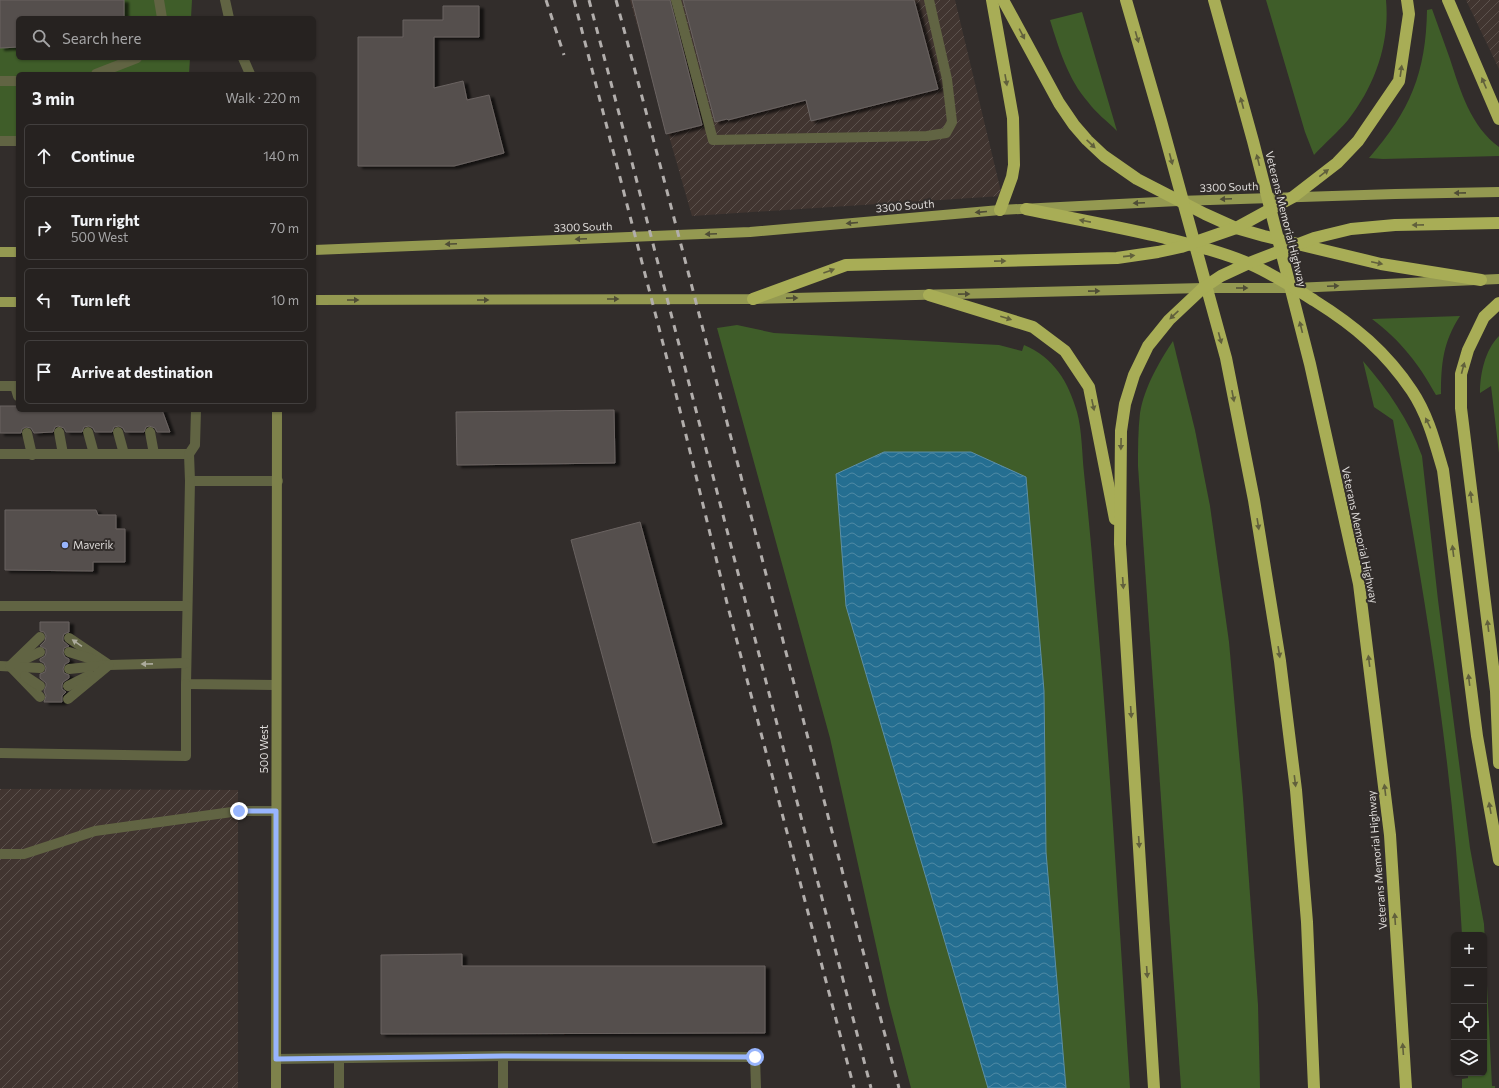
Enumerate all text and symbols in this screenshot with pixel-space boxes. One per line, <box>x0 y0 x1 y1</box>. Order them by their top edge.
search box <box>16 16 316 60</box>
icon: search <box>30 27 52 49</box>
one-way arrow <box>1019 28 1025 40</box>
text: Search here <box>62 29 141 47</box>
one-way arrow <box>1134 32 1140 44</box>
one-way arrow <box>1398 65 1404 77</box>
one-way arrow <box>1003 74 1009 86</box>
one-way arrow <box>1480 77 1486 89</box>
text: 3 min <box>32 88 75 109</box>
text: Walk · 220 m <box>226 90 300 106</box>
one-way arrow <box>1239 97 1245 109</box>
one-way arrow <box>1086 139 1096 148</box>
icon: ahead <box>33 145 55 167</box>
text: Continue <box>71 147 135 165</box>
text: 140 m <box>263 148 299 164</box>
street label: Veterans Memorial Highway <box>1263 149 1310 289</box>
one-way arrow <box>1168 153 1174 165</box>
one-way arrow <box>1255 154 1261 166</box>
one-way arrow <box>1318 169 1329 178</box>
street label: 3300 South <box>1199 179 1259 194</box>
one-way arrow <box>1453 190 1466 196</box>
street label: 3300 South <box>875 196 935 215</box>
one-way arrow <box>1219 196 1232 202</box>
one-way arrow <box>1133 199 1145 206</box>
one-way arrow <box>975 208 987 215</box>
text: Turn right <box>71 211 140 229</box>
icon: right <box>33 217 55 239</box>
one-way arrow <box>1079 217 1092 223</box>
street label: 3300 South <box>553 219 613 234</box>
text: 70 m <box>270 220 299 236</box>
one-way arrow <box>846 220 858 227</box>
one-way arrow <box>1411 222 1424 228</box>
text: 500 West <box>71 229 128 245</box>
one-way arrow <box>705 230 717 237</box>
one-way arrow <box>574 236 587 242</box>
one-way arrow <box>444 241 457 247</box>
one-way arrow <box>1123 253 1135 260</box>
one-way arrow <box>994 258 1007 264</box>
one-way arrow <box>1371 260 1383 266</box>
one-way arrow <box>823 268 835 274</box>
one-way arrow <box>1327 283 1340 289</box>
one-way arrow <box>1236 285 1249 291</box>
one-way arrow <box>1088 288 1101 294</box>
icon: left <box>33 289 55 311</box>
text: Turn left <box>71 291 130 309</box>
one-way arrow <box>958 291 971 297</box>
text: 10 m <box>271 292 299 308</box>
one-way arrow <box>786 295 799 301</box>
one-way arrow <box>607 296 620 302</box>
one-way arrow <box>347 297 360 303</box>
one-way arrow <box>477 297 490 303</box>
one-way arrow <box>1169 310 1179 320</box>
one-way arrow <box>1000 315 1012 321</box>
one-way arrow <box>1297 320 1303 333</box>
one-way arrow <box>1217 332 1223 344</box>
icon: arrive <box>33 361 55 383</box>
one-way arrow <box>1460 362 1466 374</box>
text: Arrive at destination <box>71 363 213 381</box>
one-way arrow <box>1231 390 1237 402</box>
one-way arrow <box>1090 399 1096 411</box>
one-way arrow <box>1425 418 1431 429</box>
one-way arrow <box>1118 438 1124 451</box>
street label: Veterans Memorial Highway <box>1340 465 1381 605</box>
one-way arrow <box>1468 491 1475 503</box>
one-way arrow <box>1255 518 1261 530</box>
place label: Maverik <box>73 538 114 551</box>
marker: Maverik <box>60 540 70 550</box>
one-way arrow <box>1450 545 1456 557</box>
one-way arrow <box>1119 576 1126 589</box>
one-way arrow <box>1485 620 1491 632</box>
one-way arrow <box>72 639 83 647</box>
one-way arrow <box>1276 646 1282 658</box>
one-way arrow <box>1366 655 1372 667</box>
one-way arrow <box>141 660 153 667</box>
one-way arrow <box>1466 673 1473 686</box>
one-way arrow <box>1127 706 1134 718</box>
street label: 500 West <box>257 724 270 773</box>
one-way arrow <box>1292 775 1298 787</box>
one-way arrow <box>1381 784 1388 796</box>
street label: Veterans Memorial Highway <box>1364 790 1389 930</box>
route end <box>230 802 248 820</box>
one-way arrow <box>1486 802 1492 814</box>
one-way arrow <box>1135 836 1142 848</box>
one-way arrow <box>1392 913 1399 925</box>
map controls <box>1451 932 1487 1076</box>
button: + <box>1451 932 1487 968</box>
one-way arrow <box>1144 966 1150 979</box>
button: − <box>1451 968 1487 1004</box>
button: locate <box>1451 1004 1487 1040</box>
button: layers <box>1451 1040 1487 1076</box>
one-way arrow <box>1400 1043 1407 1055</box>
route start <box>746 1048 764 1066</box>

